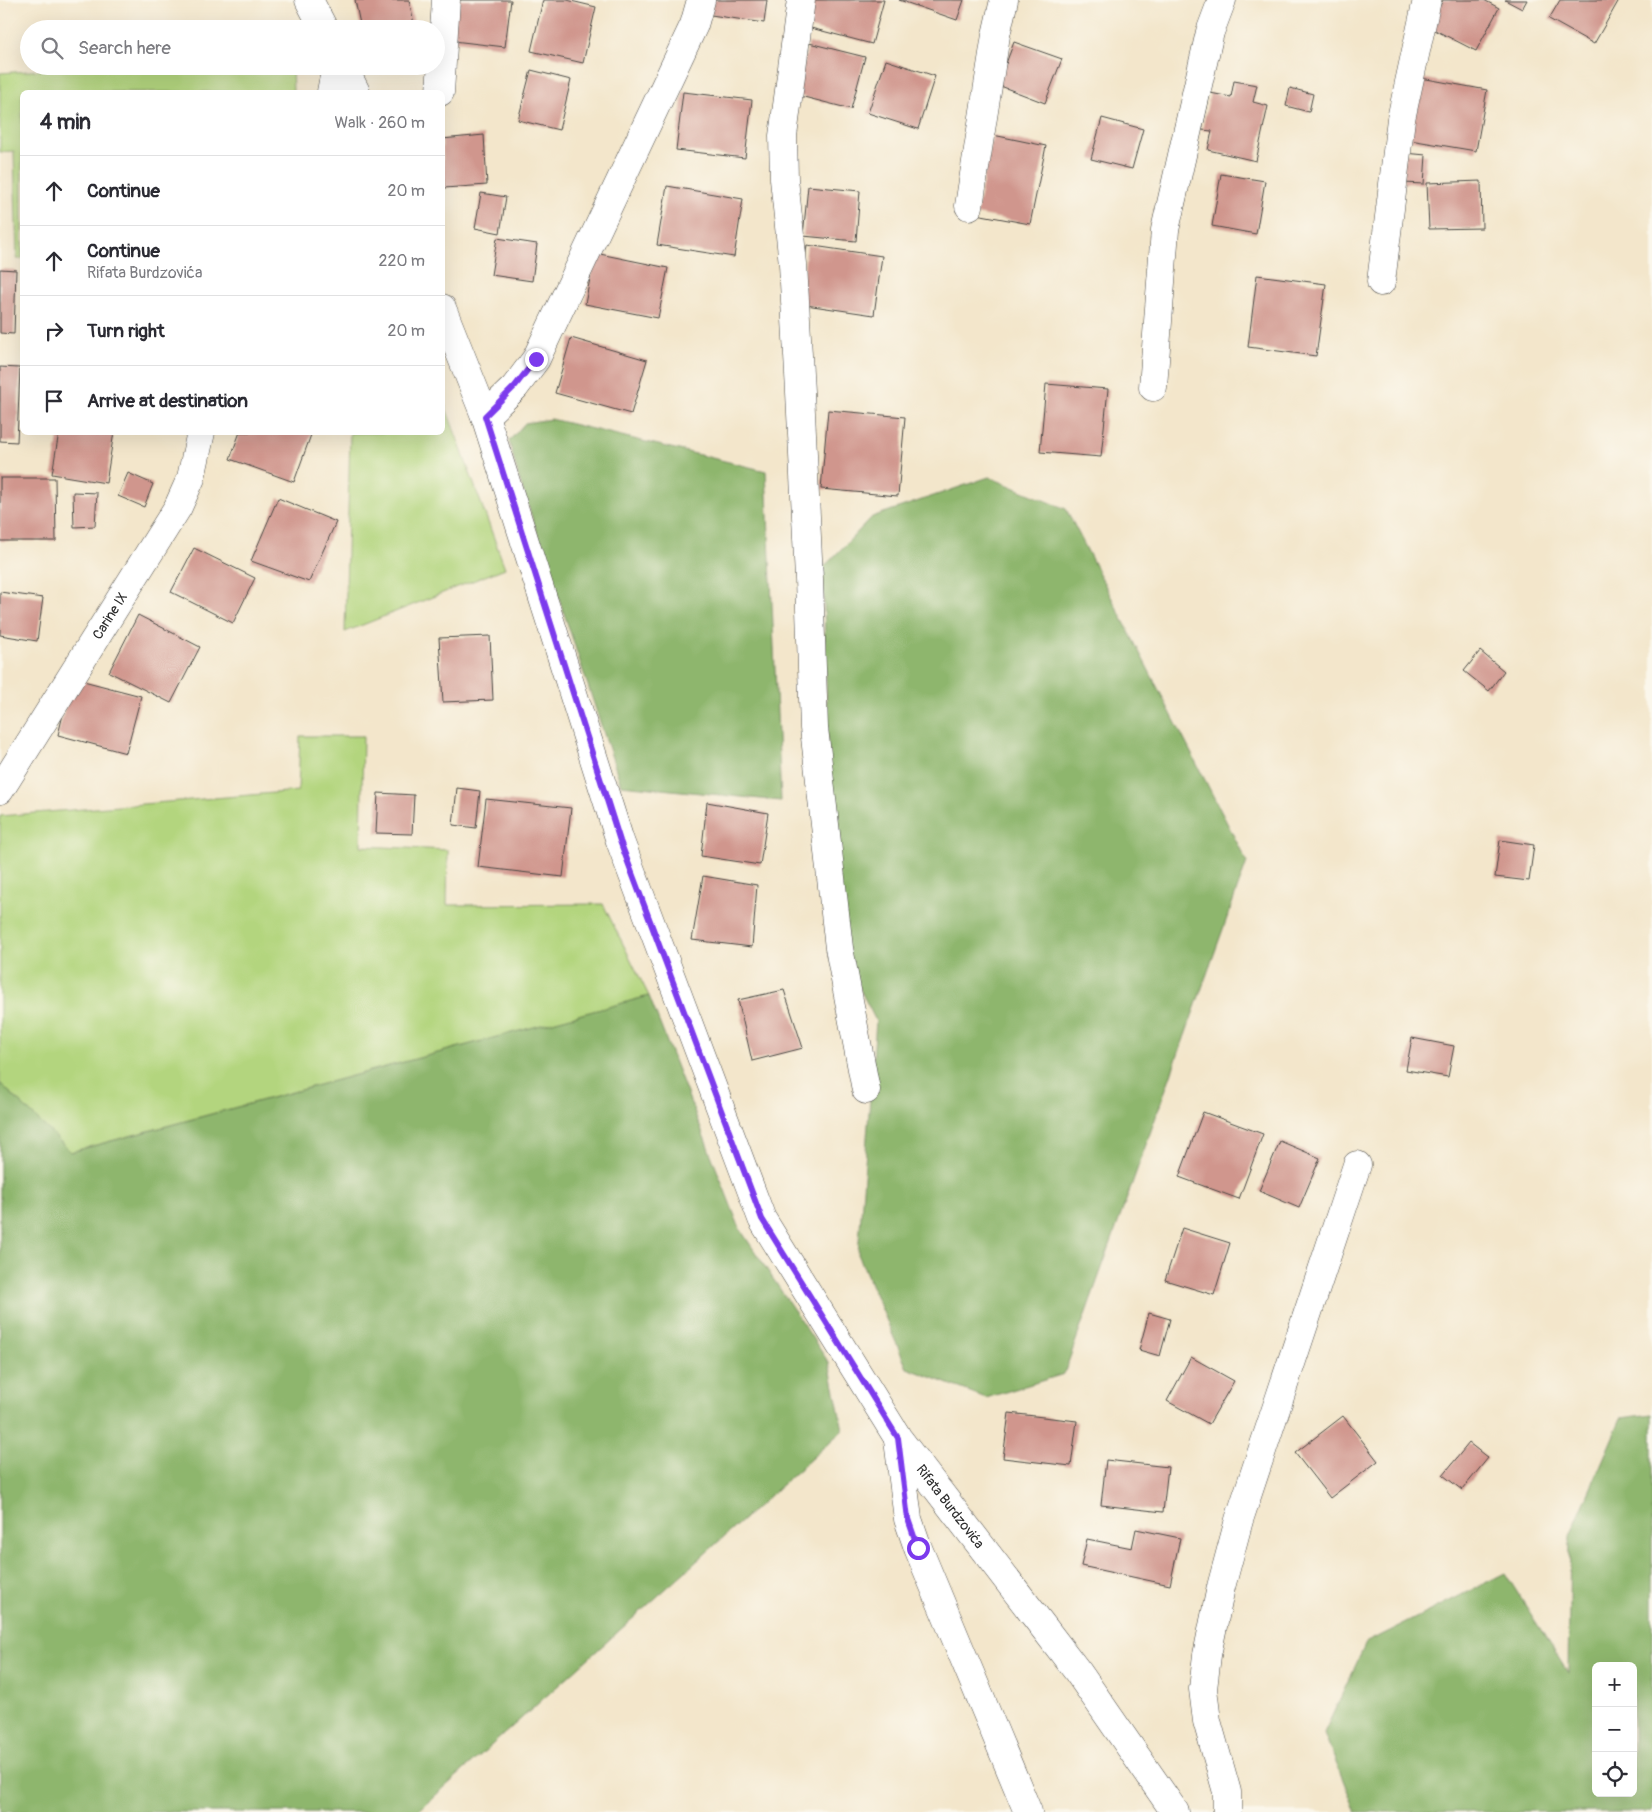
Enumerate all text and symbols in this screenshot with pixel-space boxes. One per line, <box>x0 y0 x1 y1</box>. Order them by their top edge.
search box <box>20 20 445 75</box>
icon: search <box>38 34 66 62</box>
text: Search here <box>78 36 171 60</box>
text: 4 min <box>40 109 91 136</box>
text: Walk · 260 m <box>334 113 425 133</box>
icon: ahead <box>40 177 68 205</box>
text: Continue <box>87 179 160 203</box>
text: 20 m <box>387 181 425 201</box>
text: Continue <box>87 239 160 263</box>
icon: ahead <box>40 247 68 275</box>
text: 220 m <box>379 251 425 271</box>
text: Rifata Burdzovića <box>87 263 202 283</box>
icon: right <box>40 317 68 345</box>
text: Turn right <box>87 319 165 343</box>
text: 20 m <box>387 321 425 341</box>
route end <box>525 348 548 371</box>
icon: arrive <box>40 387 68 415</box>
text: Arrive at destination <box>87 389 248 413</box>
street label: Carine IX <box>89 589 131 642</box>
street label: Rifata Burdzovića <box>913 1461 988 1552</box>
route start <box>907 1537 930 1560</box>
map controls <box>1592 1662 1637 1797</box>
button: + <box>1592 1662 1637 1707</box>
button: − <box>1592 1707 1637 1752</box>
button: locate <box>1592 1752 1637 1797</box>

